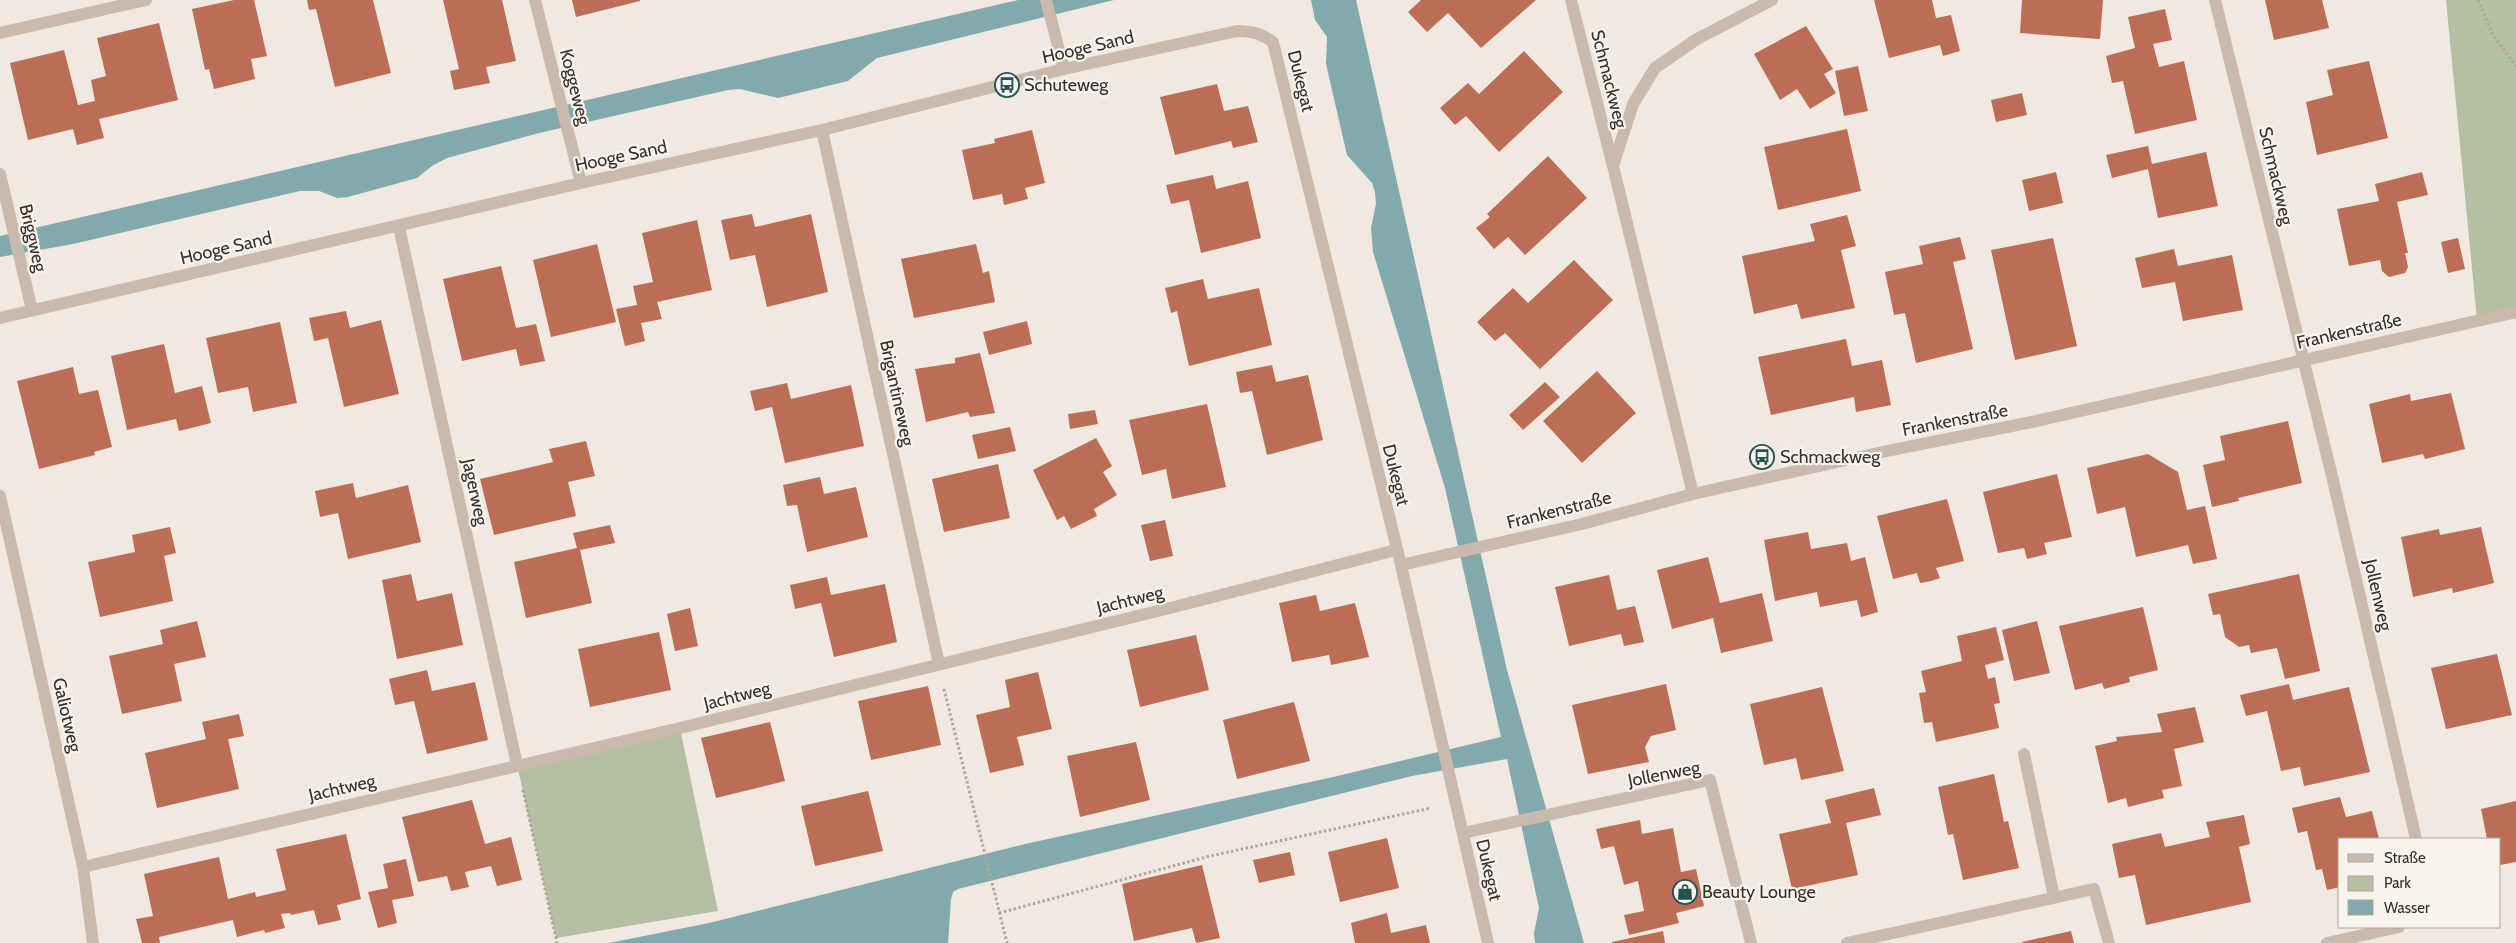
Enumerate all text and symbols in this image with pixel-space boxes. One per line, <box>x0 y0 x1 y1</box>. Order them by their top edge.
street label: Hooge Sand <box>1040 26 1136 68</box>
street label: Schmackweg <box>1586 28 1632 131</box>
street label: Koggeweg <box>555 47 595 128</box>
street label: Dukegat <box>1283 48 1319 114</box>
bus stop icon: Schuteweg <box>994 72 1020 98</box>
place label: Schuteweg <box>1024 74 1109 96</box>
street label: Schmackweg <box>2254 125 2298 228</box>
street label: Hooge Sand <box>573 135 669 177</box>
street label: Briggweg <box>14 202 52 275</box>
street label: Hooge Sand <box>178 227 274 269</box>
street label: Frankenstraße <box>2294 308 2404 354</box>
street label: Brigantineweg <box>875 338 919 449</box>
street label: Frankenstraße <box>1900 399 2010 441</box>
street label: Dukegat <box>1378 442 1414 508</box>
bus stop icon: Schmackweg <box>1749 444 1775 470</box>
place label: Schmackweg <box>1780 446 1881 468</box>
street label: Jagerweg <box>457 455 493 529</box>
street label: Frankenstraße <box>1504 486 1614 534</box>
street label: Jollenweg <box>2359 556 2397 634</box>
street label: Jachtweg <box>1093 581 1167 619</box>
street label: Galiotweg <box>48 676 86 755</box>
street label: Jachtweg <box>700 677 774 715</box>
street label: Jollenweg <box>1625 756 1703 792</box>
street label: Jachtweg <box>305 769 379 807</box>
street label: Dukegat <box>1471 837 1507 903</box>
legend <box>2338 838 2501 928</box>
text: Straße <box>2384 849 2426 867</box>
text: Park <box>2384 874 2411 892</box>
shop icon: Beauty Lounge <box>1672 879 1698 905</box>
place label: Beauty Lounge <box>1702 881 1816 903</box>
text: Wasser <box>2384 899 2430 917</box>

